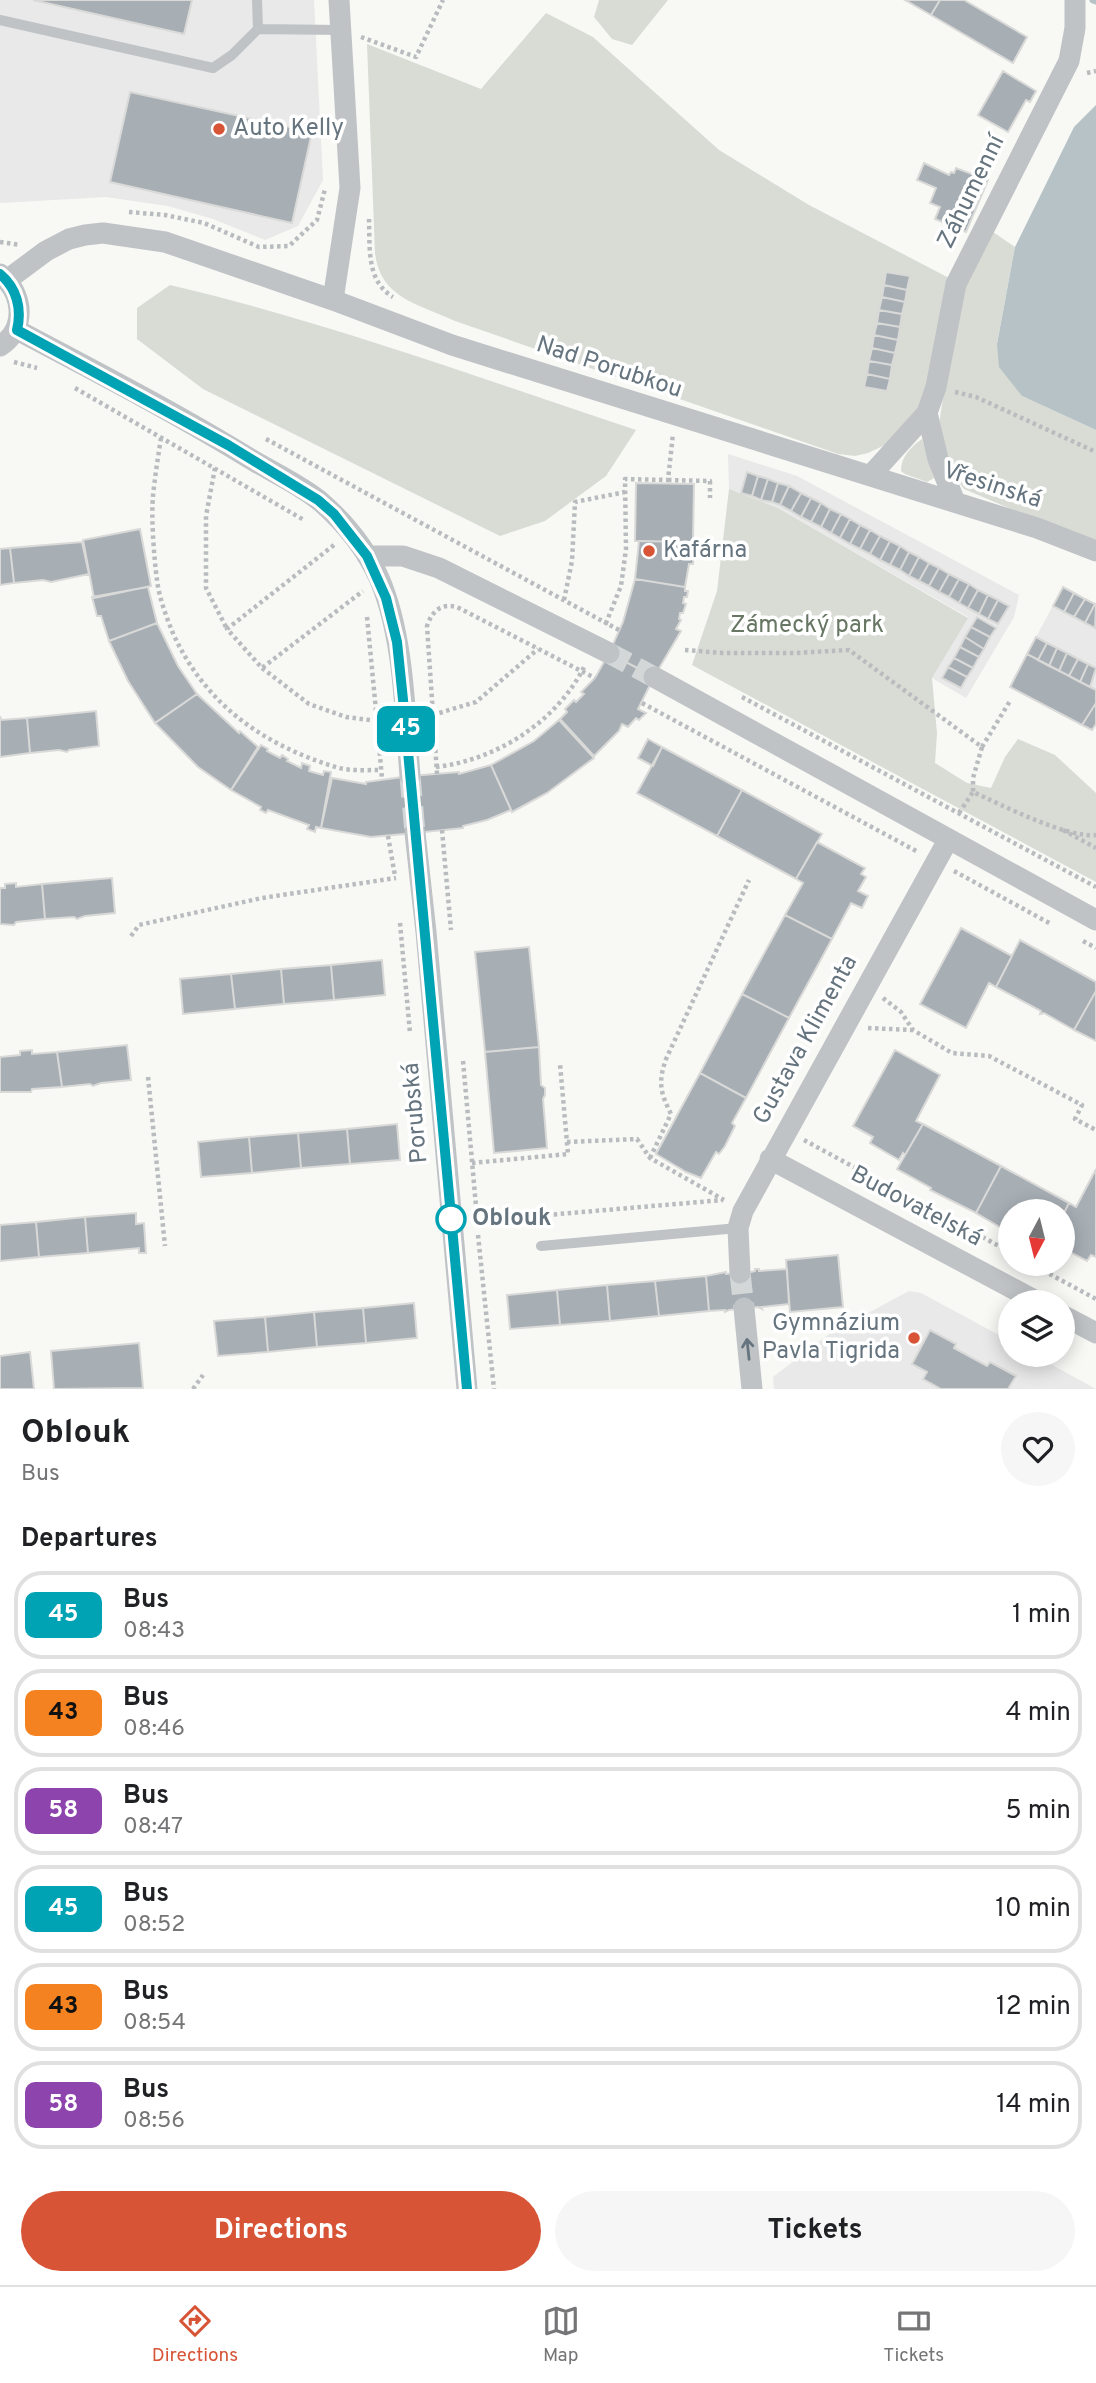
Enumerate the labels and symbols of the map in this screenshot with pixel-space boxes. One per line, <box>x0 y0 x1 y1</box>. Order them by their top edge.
place label: Auto Kelly <box>233 114 344 144</box>
marker: Auto Kelly <box>211 121 227 137</box>
street label: Záhumenní <box>932 129 1013 254</box>
street label: Nad Porubkou <box>532 330 686 406</box>
street label: Vřesinská <box>939 456 1045 516</box>
place label: Kafárna <box>663 536 747 566</box>
marker: Kafárna <box>641 543 657 559</box>
park label: Zámecký park <box>730 611 884 641</box>
line badge: 45 <box>374 706 438 752</box>
street label: Gustava Klimenta <box>747 950 865 1130</box>
street label: Porubská <box>397 1061 435 1165</box>
street label: Budovatelská <box>845 1160 987 1254</box>
north arrow <box>998 1199 1074 1276</box>
marker: Oblouk <box>436 1204 466 1234</box>
place label: Oblouk <box>472 1204 551 1234</box>
place label: Gymnázium Pavla Tigrida <box>762 1309 900 1367</box>
marker: Gymnázium Pavla Tigrida <box>906 1330 922 1346</box>
one-way arrow <box>741 1338 754 1360</box>

